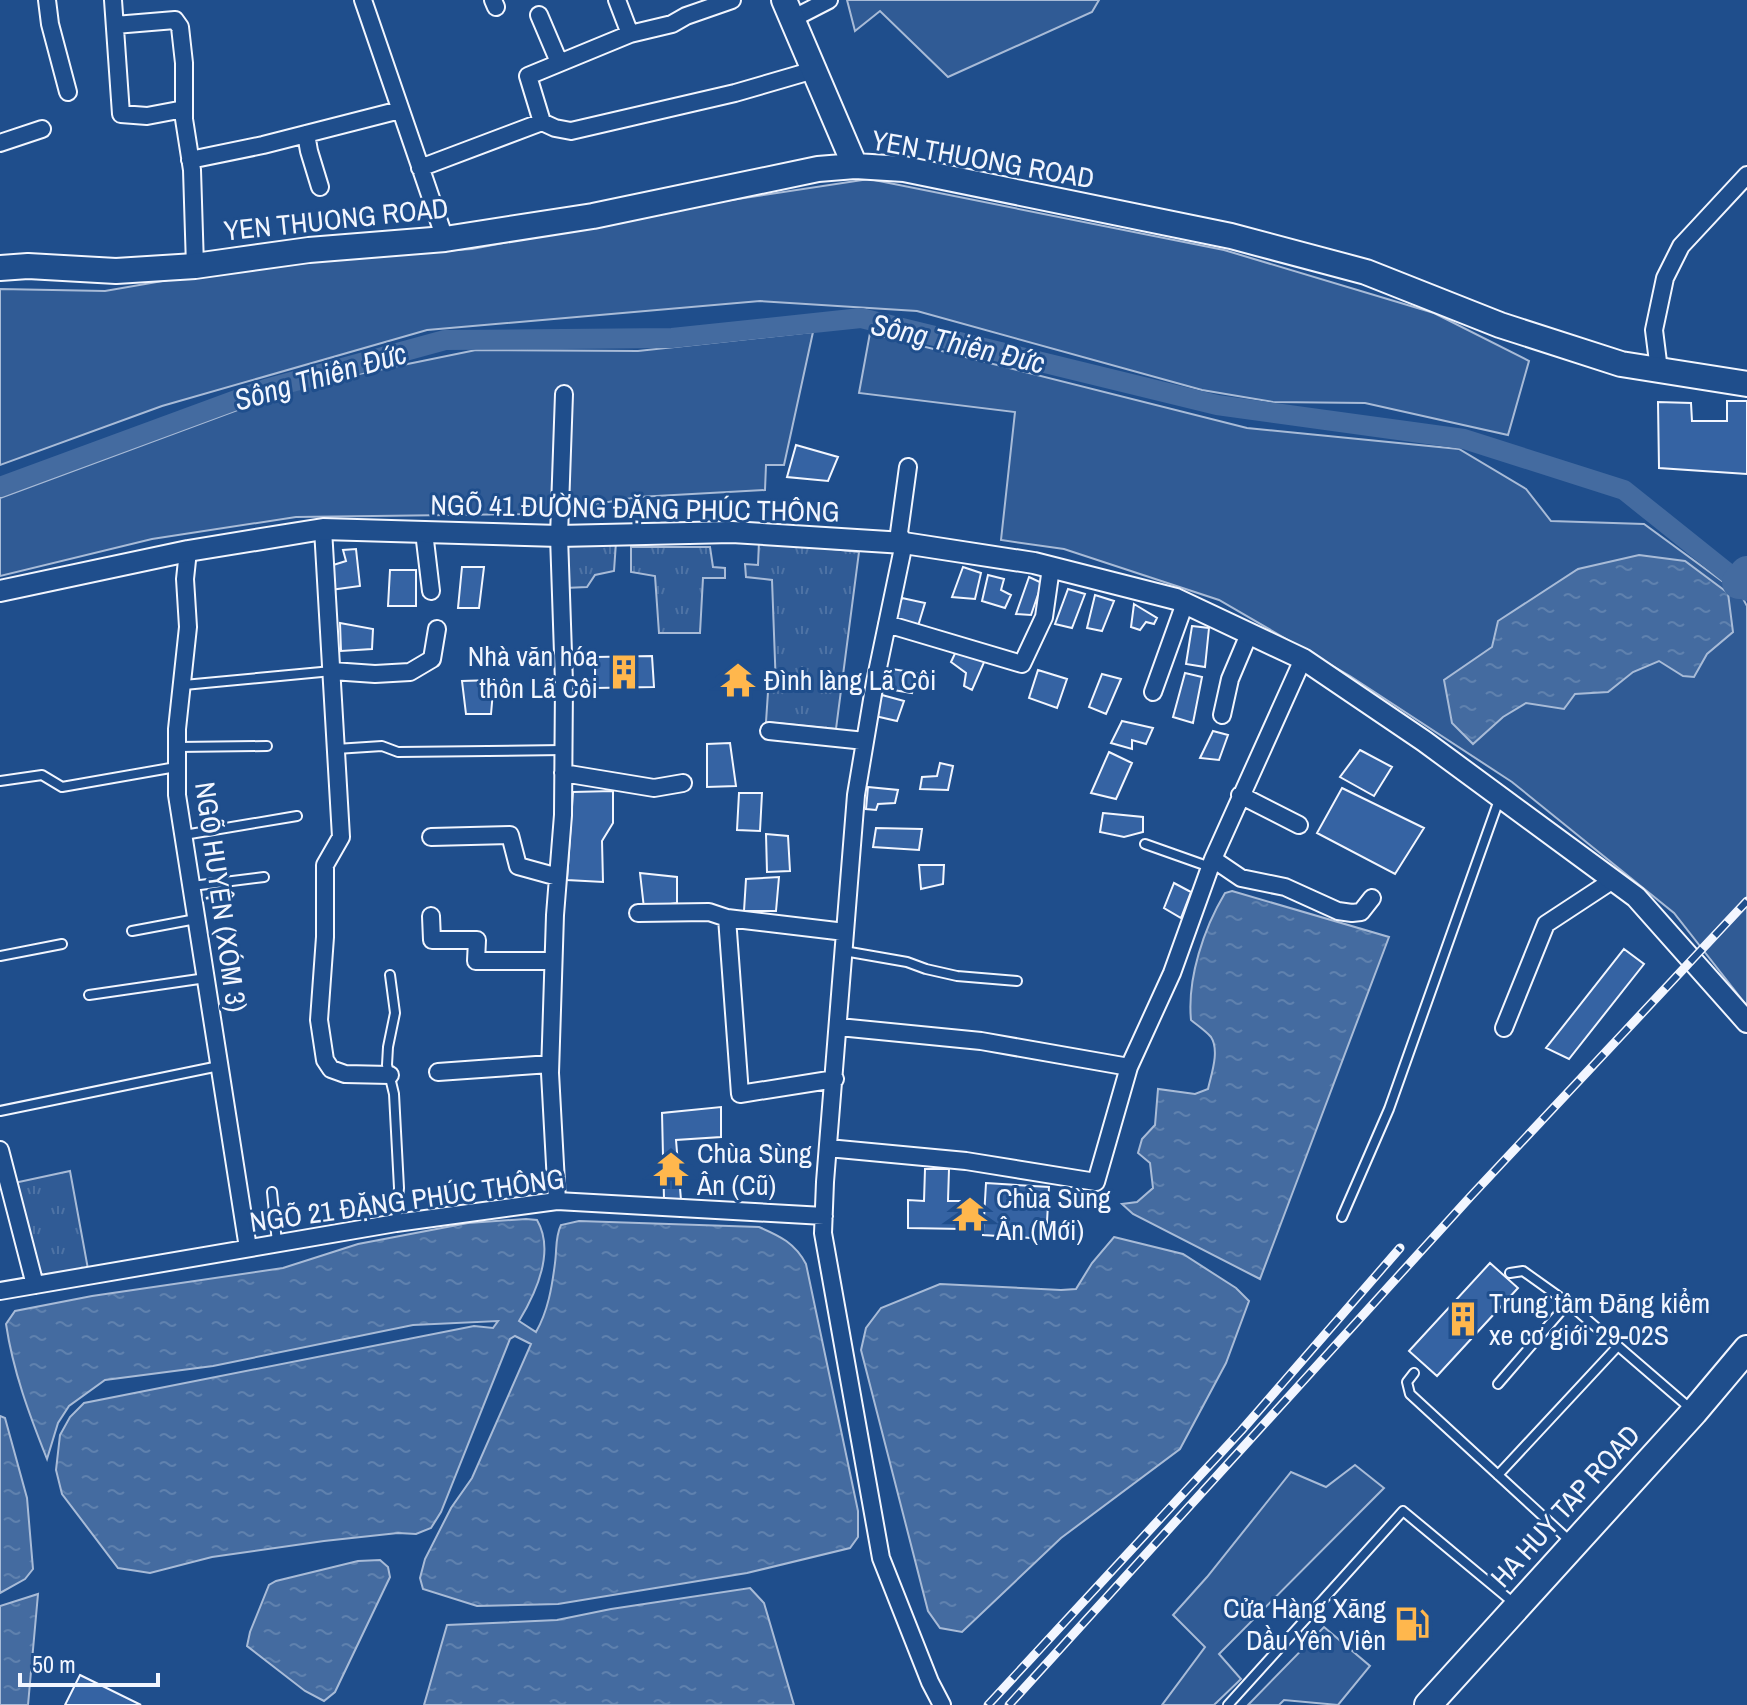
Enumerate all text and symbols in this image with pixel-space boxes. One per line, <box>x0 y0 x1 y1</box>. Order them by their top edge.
street label: YEN THUONG ROAD <box>869 121 1097 197</box>
street label: YEN THUONG ROAD <box>222 188 450 250</box>
water label: Sông Thiên Đức <box>867 304 1049 382</box>
water label: Sông Thiên Đức <box>229 332 411 420</box>
street label: NGÕ 41 ĐƯỜNG ĐẶNG PHÚC THÔNG <box>430 485 840 531</box>
place label: Nhà văn hóa thôn Lã Côi <box>468 637 598 707</box>
building icon: Nhà văn hóa thôn Lã Côi <box>605 653 643 691</box>
temple icon: Đình làng Lã Côi <box>719 661 757 699</box>
place label: Đình làng Lã Côi <box>764 661 936 699</box>
street label: NGÕ HUYỆN (XÓM 3) <box>186 779 256 1015</box>
place label: Chùa Sùng Ân (Cũ) <box>696 1134 812 1204</box>
temple icon: Chùa Sùng Ân (Cũ) <box>652 1150 690 1188</box>
street label: NGÕ 21 ĐẶNG PHÚC THÔNG <box>247 1159 567 1241</box>
place label: Chùa Sùng Ân (Mới) <box>995 1179 1111 1249</box>
temple icon: Chùa Sùng Ân (Mới) <box>951 1195 989 1233</box>
place label: Trung tâm Đăng kiểm xe cơ giới 29-02S <box>1489 1284 1710 1354</box>
building icon: Trung tâm Đăng kiểm xe cơ giới 29-02S <box>1444 1300 1482 1338</box>
street label: HA HUY TAP ROAD <box>1482 1417 1648 1595</box>
place label: Cửa Hàng Xăng Dầu Yên Viên <box>1223 1589 1386 1659</box>
fuel station icon: Cửa Hàng Xăng Dầu Yên Viên <box>1393 1605 1431 1643</box>
scale bar <box>20 1637 158 1687</box>
text: 50 m <box>32 1648 76 1680</box>

